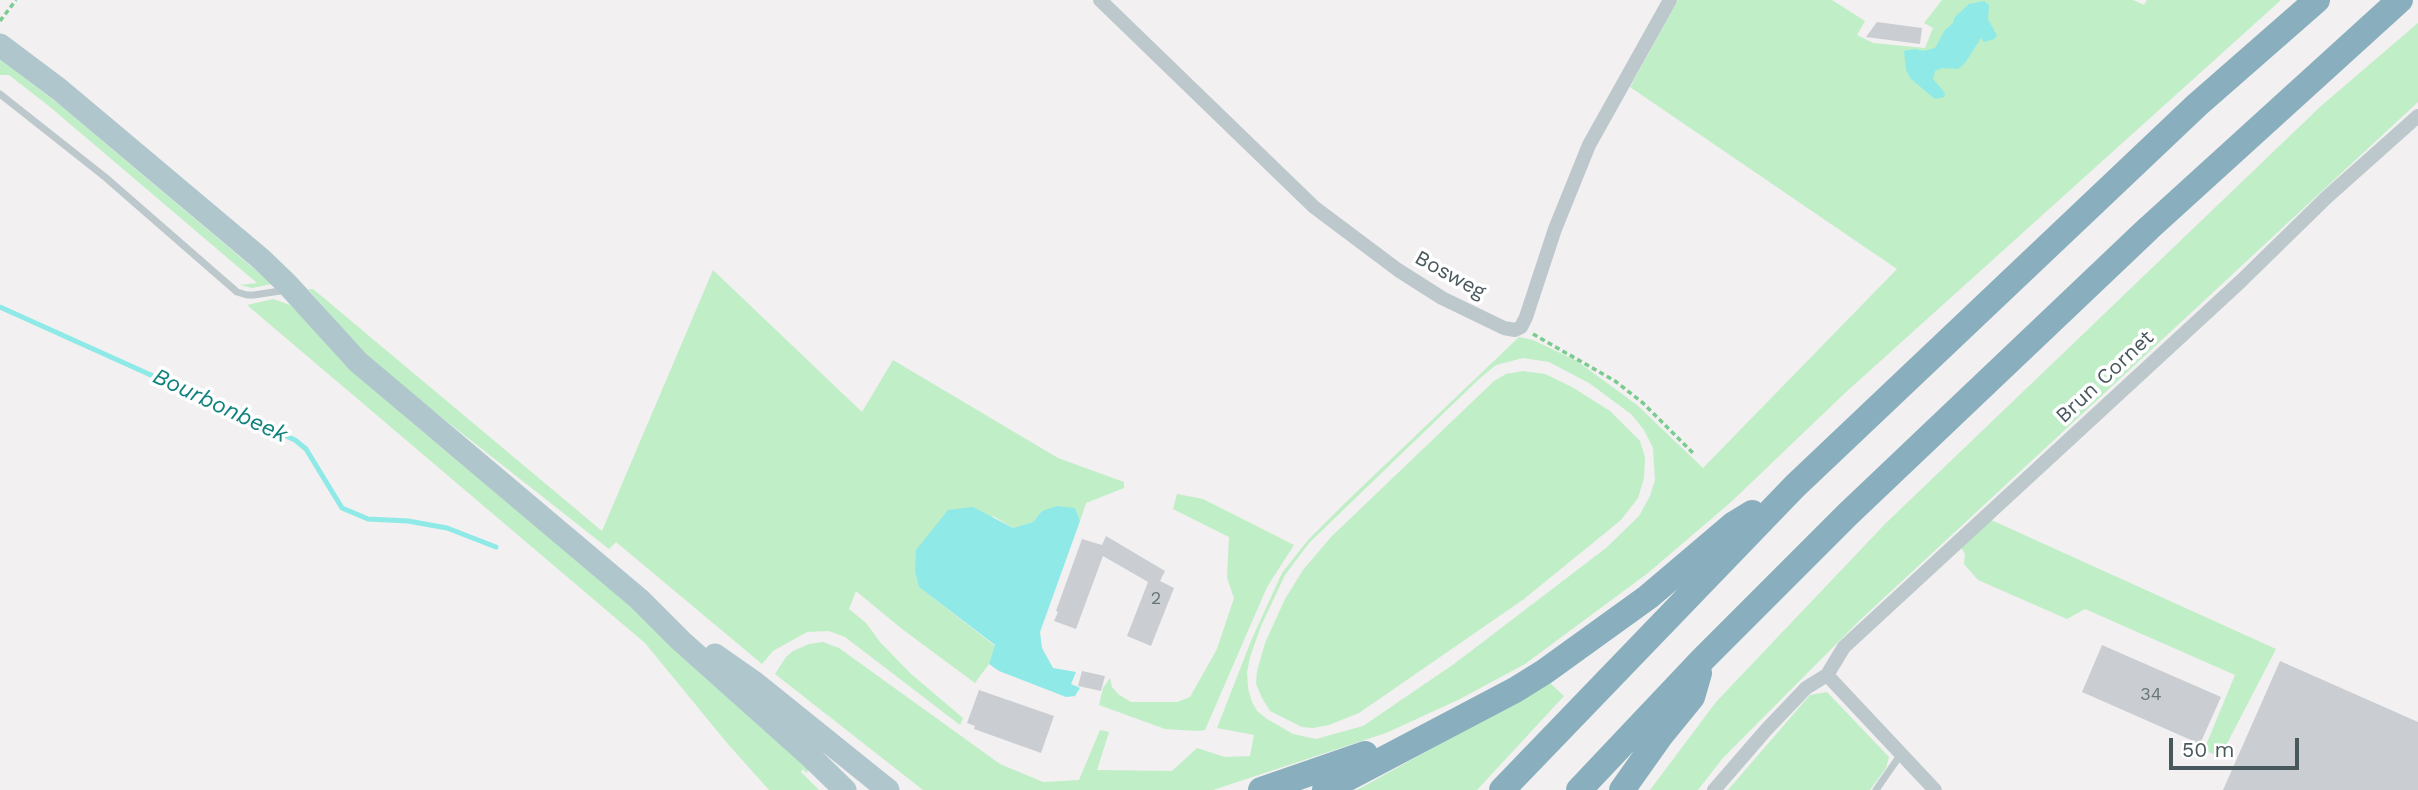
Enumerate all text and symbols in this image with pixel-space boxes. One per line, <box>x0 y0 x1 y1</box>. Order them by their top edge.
street label: Bosweg <box>1410 245 1490 305</box>
street label: Brun Cornet <box>2051 325 2159 429</box>
water label: Bourbonbeek <box>148 363 292 449</box>
house number: 2 <box>1151 588 1161 610</box>
house number: 34 <box>2140 684 2162 706</box>
scale bar <box>2173 724 2302 768</box>
text: 50 m <box>2182 737 2234 762</box>

